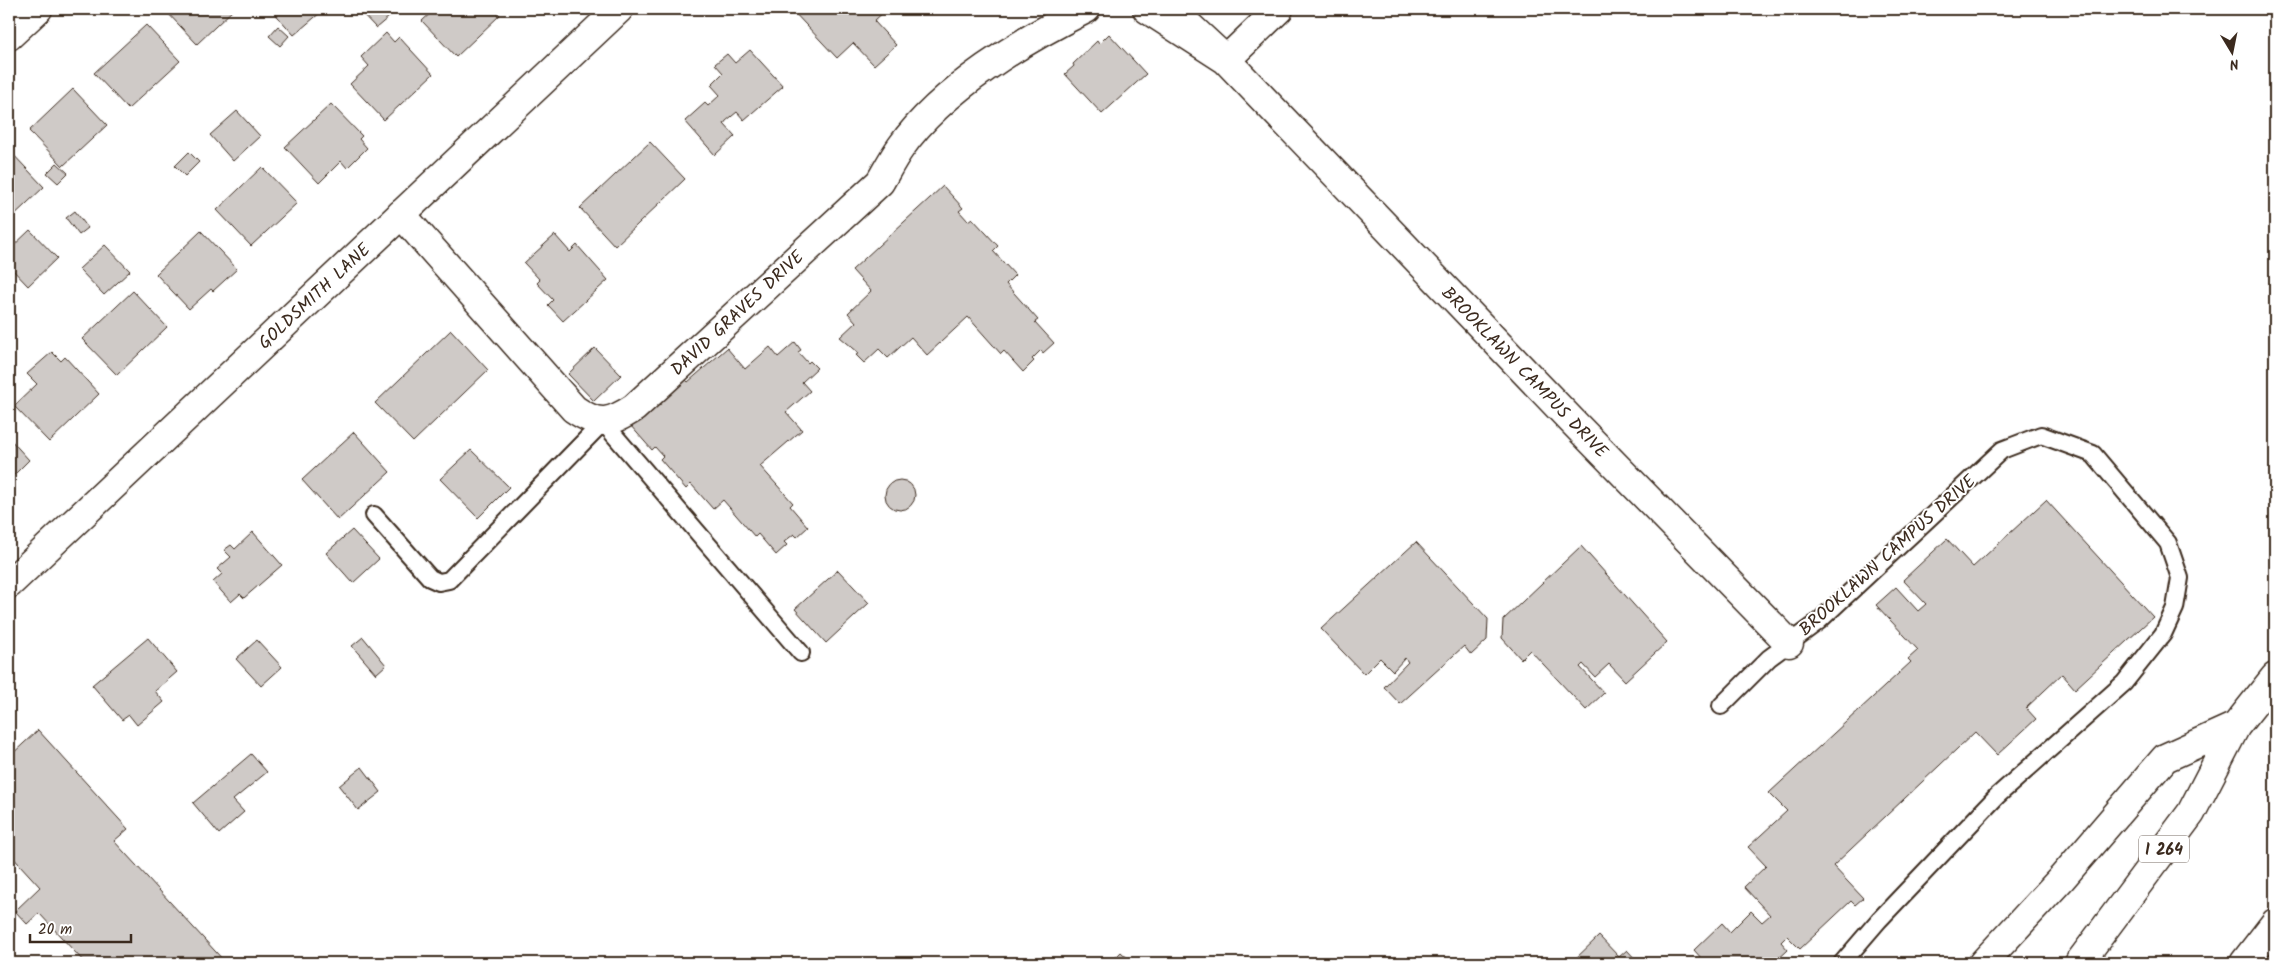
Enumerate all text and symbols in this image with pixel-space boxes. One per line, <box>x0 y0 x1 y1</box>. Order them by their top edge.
north arrow <box>2206 28 2256 78</box>
text: N <box>2228 52 2240 75</box>
street label: GOLDSMITH LANE <box>252 237 378 357</box>
street label: DAVID GRAVES DRIVE <box>665 244 812 384</box>
street label: BROOKLAWN CAMPUS DRIVE <box>1434 280 1615 466</box>
street label: BROOKLAWN CAMPUS DRIVE <box>1793 468 1984 644</box>
road number: I 264 <box>2139 836 2189 862</box>
scale bar <box>30 912 131 944</box>
text: 20 m <box>38 918 72 942</box>

